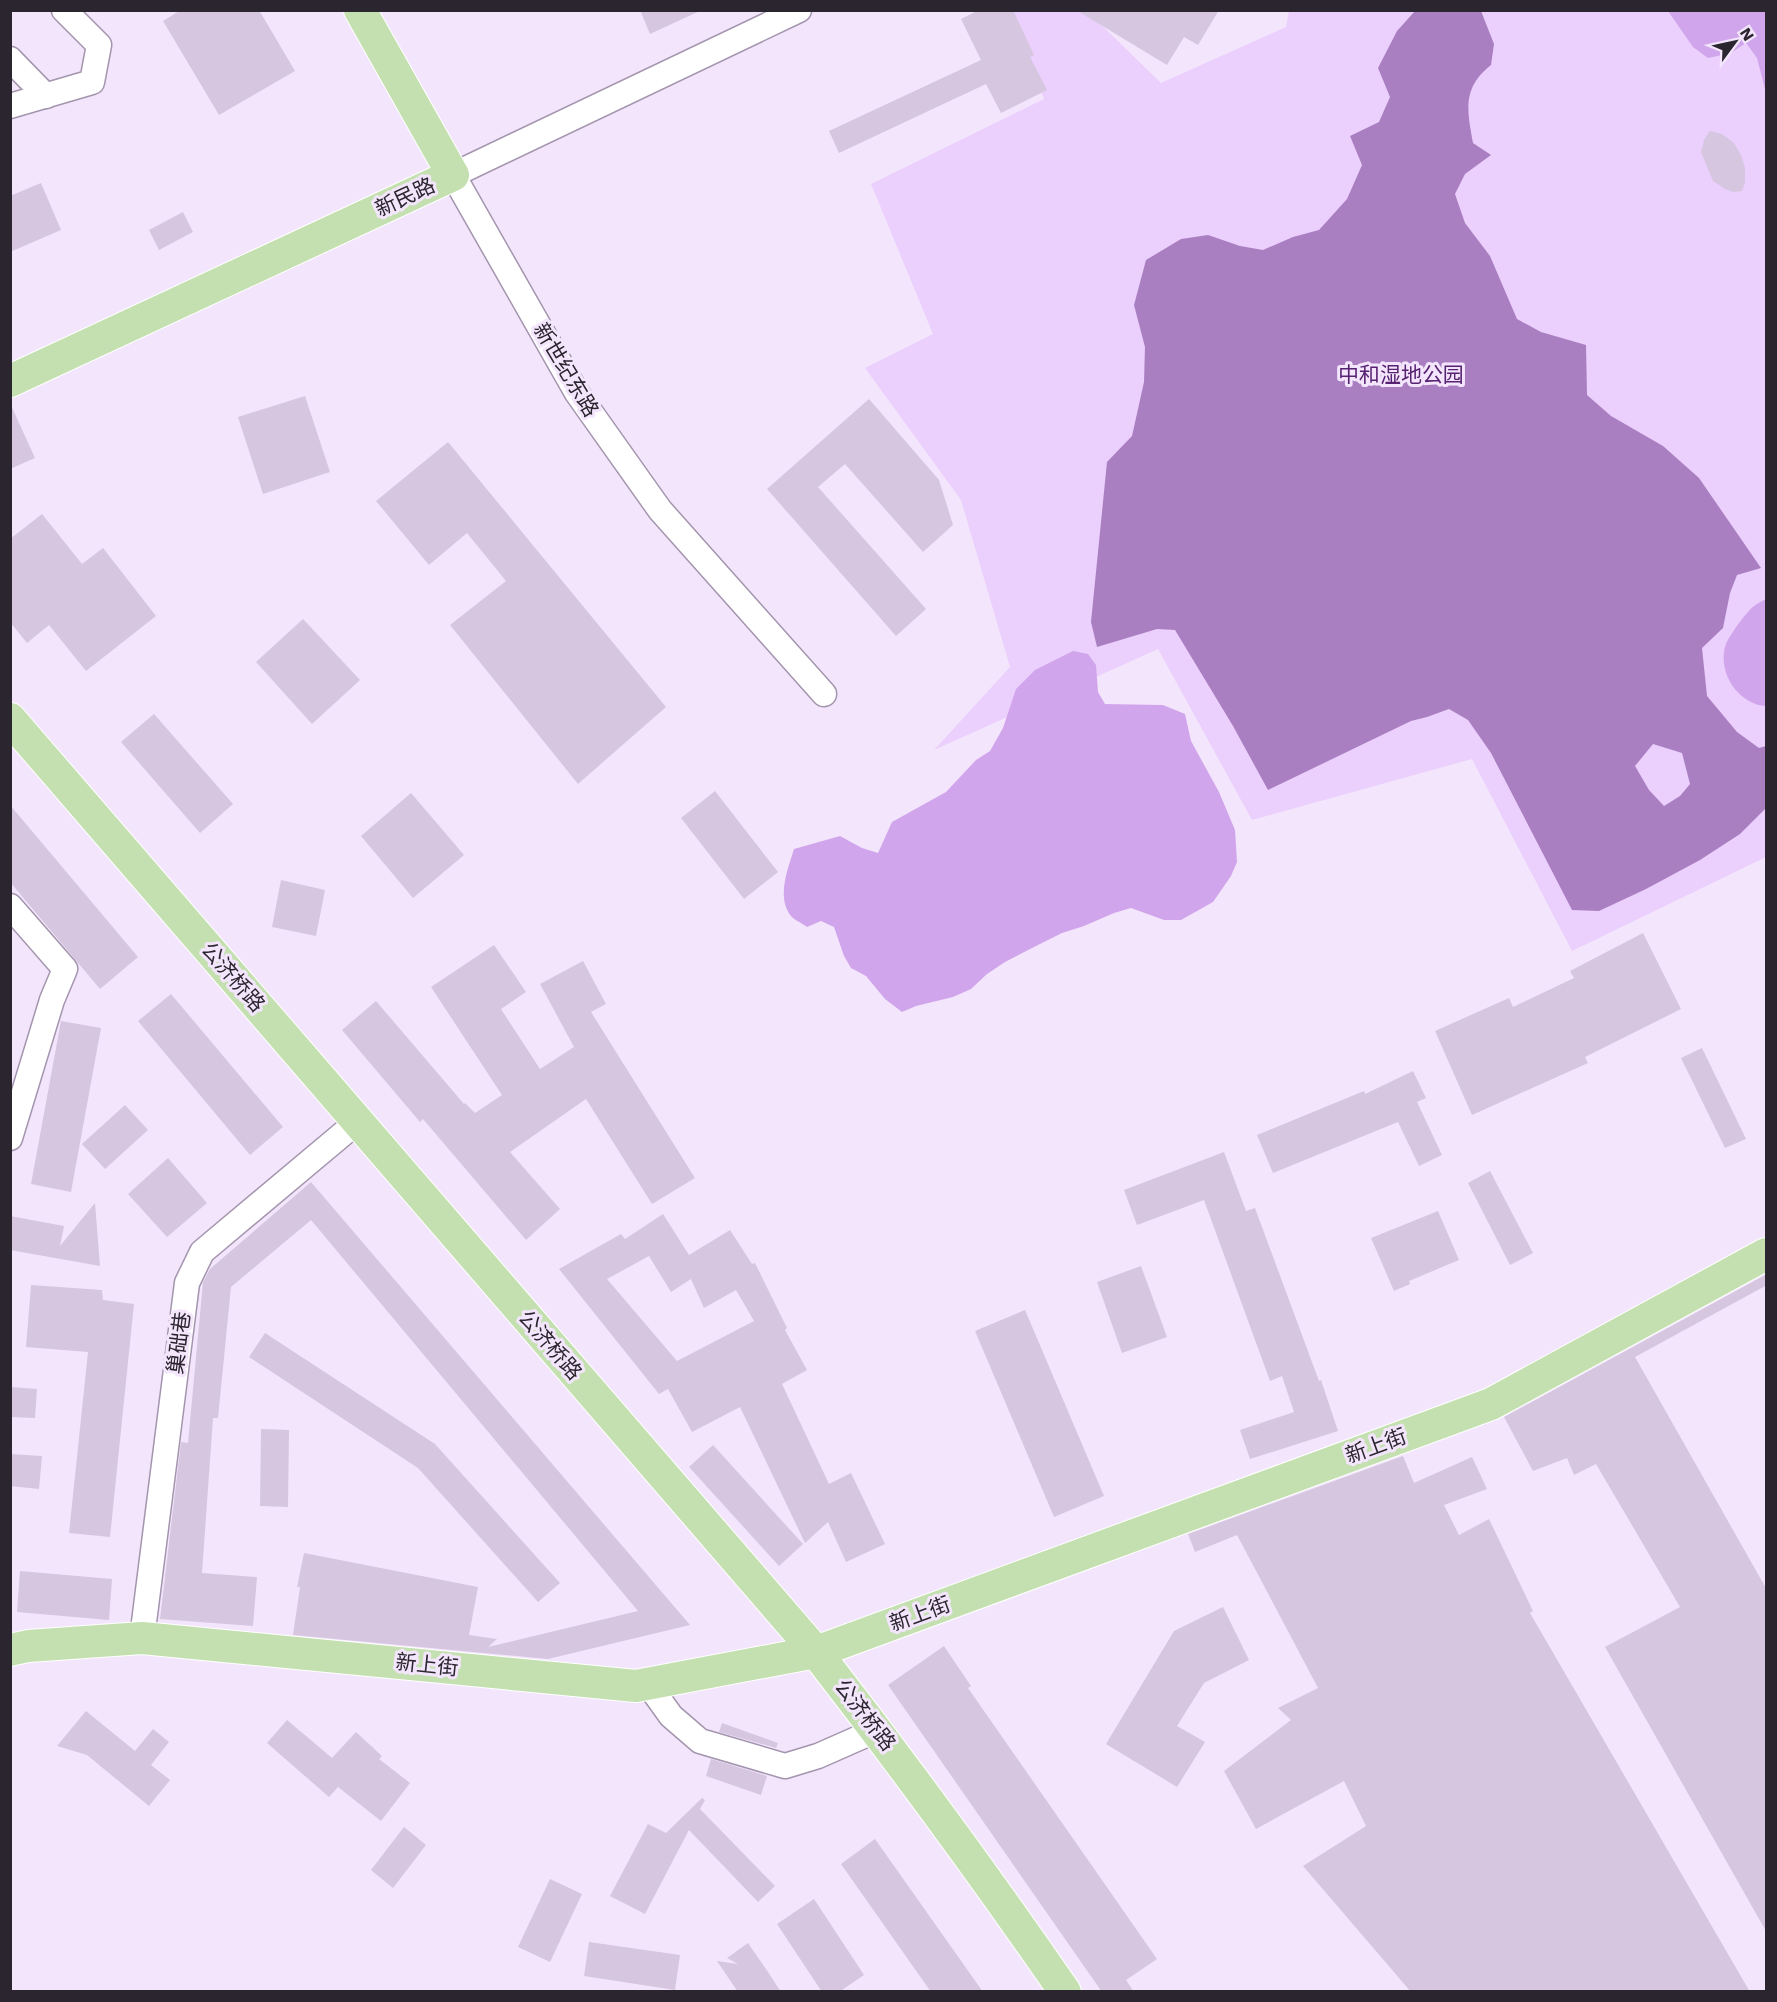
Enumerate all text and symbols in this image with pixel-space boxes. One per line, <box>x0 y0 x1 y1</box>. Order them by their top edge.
north arrow <box>1705 12 1765 72</box>
text: N <box>1736 24 1758 44</box>
street label: 新民路 <box>371 172 439 221</box>
street label: 新世纪东路 <box>529 318 604 421</box>
park label: 中和湿地公园 <box>1338 362 1464 387</box>
street label: 公济桥路 <box>196 937 270 1017</box>
street label: 公济桥路 <box>513 1305 587 1385</box>
street label: 巢础巷 <box>162 1310 195 1376</box>
street label: 新上街 <box>1342 1423 1410 1468</box>
street label: 新上街 <box>886 1591 954 1636</box>
street label: 新上街 <box>394 1649 460 1680</box>
street label: 公济桥路 <box>830 1674 901 1755</box>

